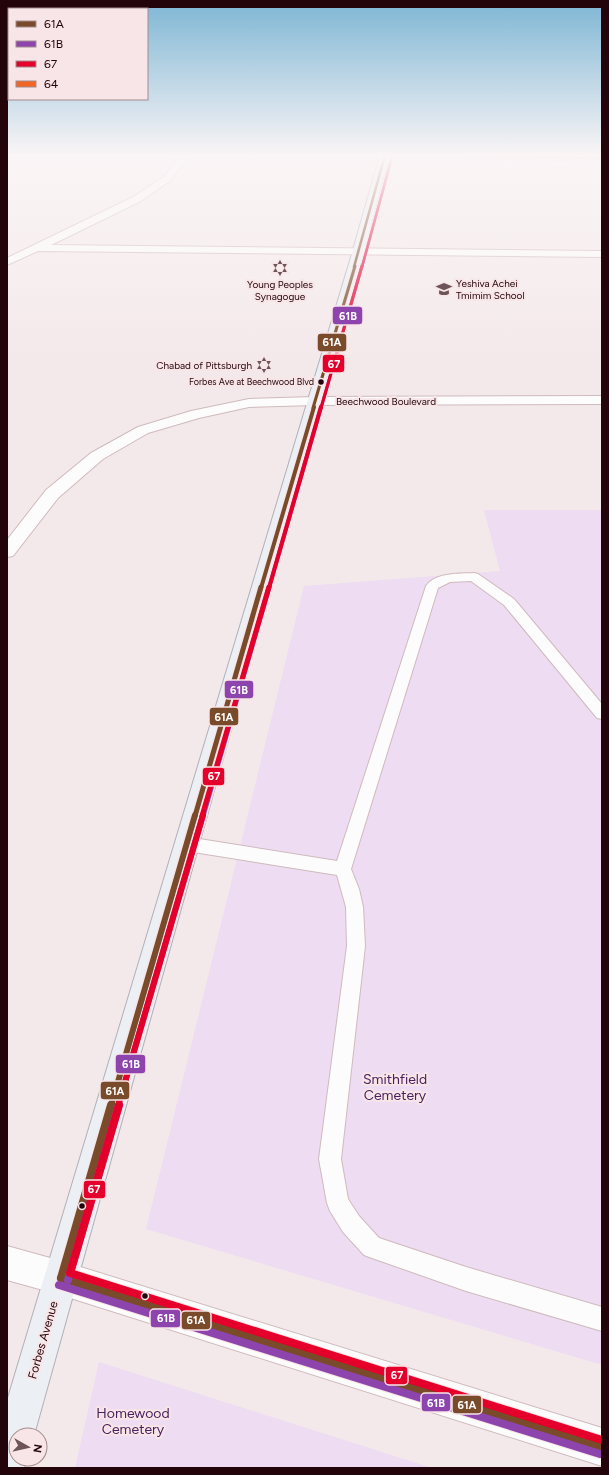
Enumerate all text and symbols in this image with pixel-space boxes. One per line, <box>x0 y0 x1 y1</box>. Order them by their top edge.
legend <box>8 8 148 100</box>
text: 61A <box>44 17 64 31</box>
text: 61B <box>44 37 63 51</box>
text: 67 <box>44 57 58 71</box>
text: 64 <box>44 77 59 91</box>
synagogue icon: Young Peoples Synagogue <box>271 259 289 277</box>
place label: Yeshiva Achei Tmimim School <box>456 277 525 302</box>
place label: Young Peoples Synagogue <box>247 278 313 303</box>
school or university icon: Yeshiva Achei Tmimim School <box>435 280 453 298</box>
line badge: 61B <box>332 306 363 325</box>
text: 61B <box>339 310 357 323</box>
line badge: 61A <box>317 333 347 352</box>
text: 61A <box>323 336 342 349</box>
line badge: 67 <box>322 354 345 373</box>
synagogue icon: Chabad of Pittsburgh <box>255 356 273 374</box>
text: 67 <box>328 358 340 371</box>
place label: Chabad of Pittsburgh <box>156 359 252 372</box>
place label: Forbes Ave at Beechwood Blvd <box>189 376 314 387</box>
marker: Forbes Ave at Beechwood Blvd <box>316 377 326 387</box>
street label: Beechwood Boulevard <box>336 395 436 408</box>
line badge: 61B <box>224 680 254 699</box>
text: 61B <box>230 684 248 697</box>
line badge: 61A <box>209 707 239 726</box>
text: 61A <box>215 711 234 724</box>
line badge: 67 <box>202 767 225 786</box>
text: 67 <box>208 770 220 783</box>
line badge: 61B <box>115 1054 146 1074</box>
text: 61B <box>122 1058 140 1071</box>
park label: Smithfield Cemetery <box>363 1071 427 1104</box>
line badge: 61A <box>100 1081 130 1100</box>
text: 61A <box>106 1085 125 1098</box>
line badge: 67 <box>83 1180 106 1199</box>
text: 67 <box>88 1183 100 1196</box>
unlabelled marker <box>77 1201 87 1211</box>
unlabelled marker <box>140 1291 150 1301</box>
street label: Forbes Avenue <box>25 1299 61 1380</box>
line badge: 61B <box>150 1309 181 1328</box>
line badge: 61A <box>181 1311 211 1330</box>
text: 61B <box>157 1312 175 1325</box>
text: 61A <box>187 1314 206 1327</box>
line badge: 67 <box>385 1366 408 1385</box>
text: 67 <box>391 1369 403 1382</box>
line badge: 61B <box>421 1393 451 1412</box>
line badge: 61A <box>452 1395 482 1414</box>
text: 61B <box>427 1397 445 1410</box>
text: 61A <box>458 1399 477 1412</box>
park label: Homewood Cemetery <box>96 1405 170 1438</box>
north arrow <box>8 1427 48 1467</box>
text: N <box>30 1443 44 1453</box>

